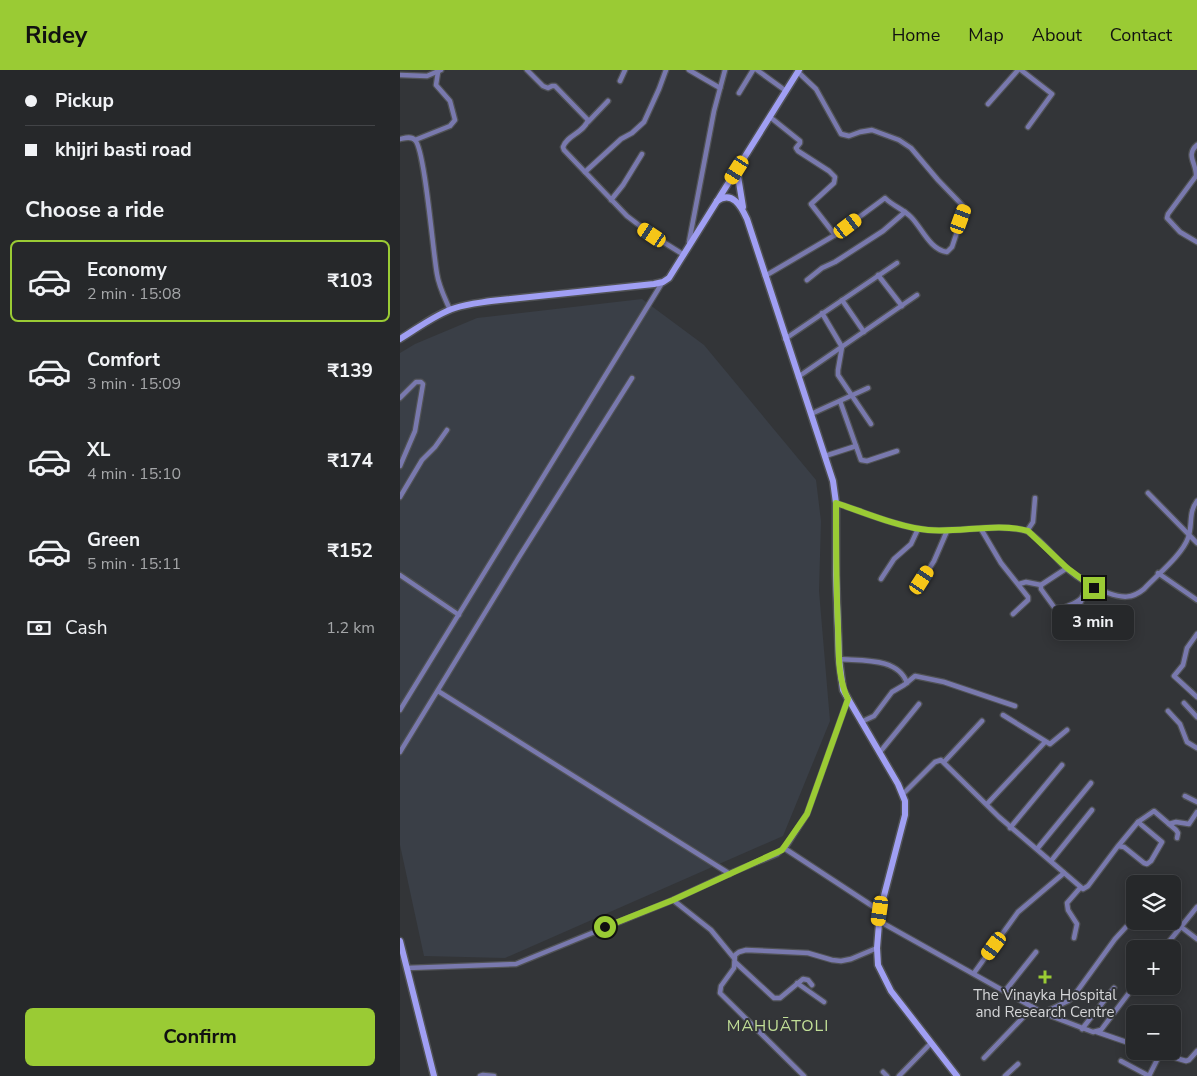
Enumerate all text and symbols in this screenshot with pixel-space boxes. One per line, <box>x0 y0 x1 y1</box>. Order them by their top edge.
text: Ridey <box>25 19 87 51</box>
text: Home <box>892 23 940 47</box>
text: Map <box>968 23 1004 47</box>
text: About <box>1032 23 1082 47</box>
text: Contact <box>1110 23 1172 47</box>
text: Pickup <box>55 88 114 114</box>
text: khijri basti road <box>55 137 192 163</box>
car <box>722 153 751 187</box>
text: Choose a ride <box>25 195 164 225</box>
car <box>948 202 973 236</box>
car <box>831 211 864 241</box>
car <box>635 220 668 250</box>
text: Economy <box>87 257 167 283</box>
icon: car <box>27 259 72 304</box>
text: ₹103 <box>327 268 373 294</box>
text: 2 min · 15:08 <box>87 283 181 305</box>
text: Comfort <box>87 347 160 373</box>
icon: car <box>27 349 72 394</box>
text: ₹139 <box>327 358 373 384</box>
text: 3 min · 15:09 <box>87 373 181 395</box>
text: XL <box>87 437 110 463</box>
icon: car <box>27 439 72 484</box>
text: ₹174 <box>327 448 373 474</box>
text: 4 min · 15:10 <box>87 463 181 485</box>
text: Green <box>87 527 140 553</box>
icon: car <box>27 529 72 574</box>
text: ₹152 <box>327 538 373 564</box>
text: 5 min · 15:11 <box>87 553 181 575</box>
car <box>907 563 936 597</box>
route end <box>1083 577 1105 599</box>
callout: 3 min <box>1053 606 1135 640</box>
text: 3 min <box>1072 611 1114 633</box>
icon: cash <box>25 614 53 642</box>
text: Cash <box>65 615 107 641</box>
text: 1.2 km <box>326 617 375 639</box>
map controls <box>1126 875 1181 1060</box>
button: layers <box>1126 875 1181 930</box>
car <box>870 895 889 927</box>
route start <box>594 916 616 938</box>
car <box>979 929 1008 963</box>
button: + <box>1126 940 1181 995</box>
marker: The Vinayka Hospital and Research Centre <box>1038 970 1052 984</box>
place label: The Vinayka Hospital and Research Centre <box>973 985 1117 1022</box>
button: − <box>1126 1005 1181 1060</box>
button: Confirm <box>25 1008 375 1066</box>
district label: MAHUĀTOLI <box>727 1015 829 1037</box>

